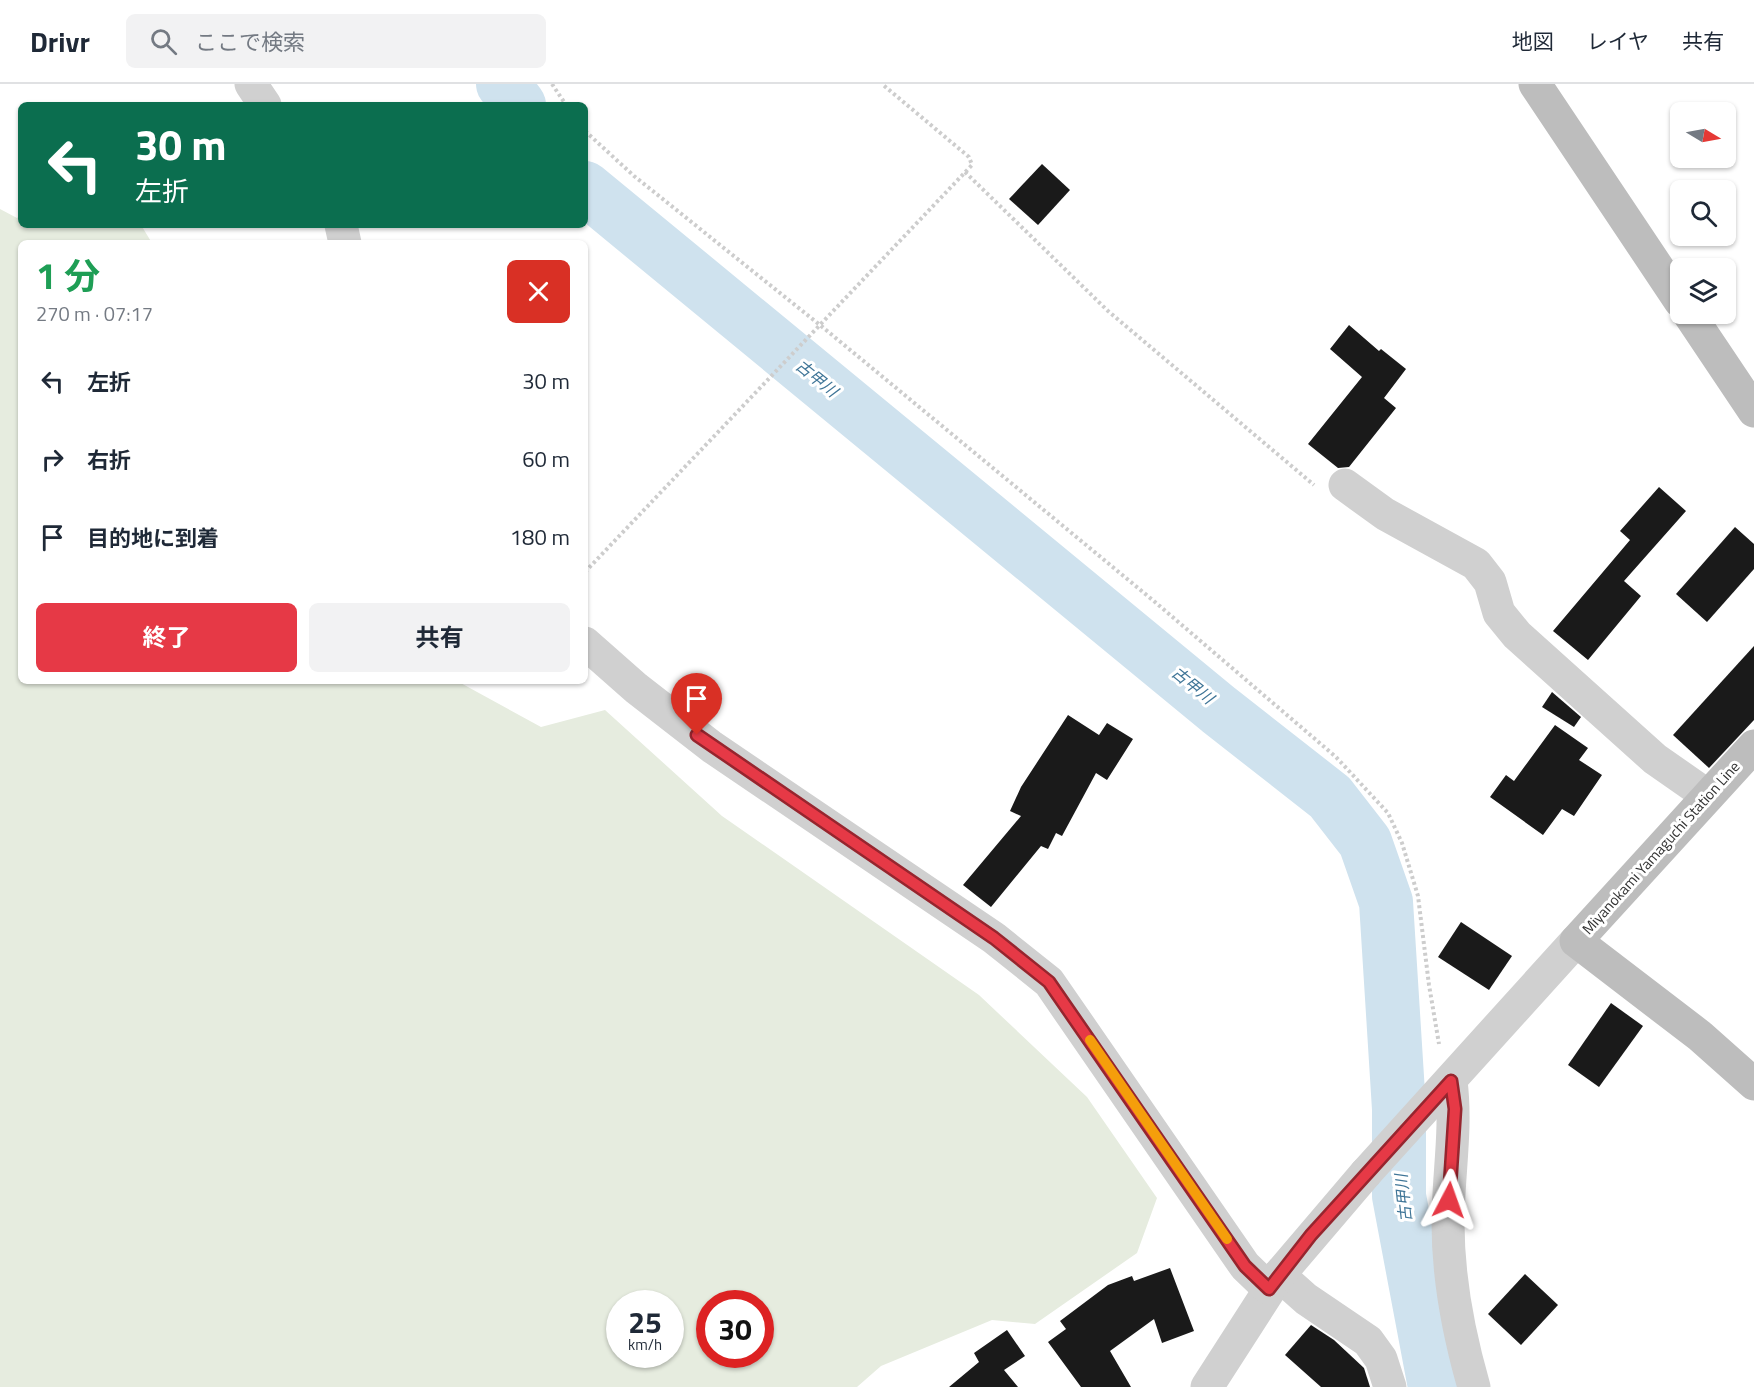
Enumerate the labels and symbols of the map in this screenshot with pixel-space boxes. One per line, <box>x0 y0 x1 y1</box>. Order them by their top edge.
north arrow <box>1670 102 1736 168</box>
water label: 古甲川 <box>791 354 845 404</box>
water label: 古甲川 <box>1167 661 1221 711</box>
pin <box>671 673 722 735</box>
street label: Miyanokami Yamaguchi Station Line <box>1576 756 1745 940</box>
position arrow <box>1417 1168 1481 1232</box>
water label: 古甲川 <box>1388 1171 1417 1223</box>
speed limit sign: 30 <box>696 1290 774 1368</box>

